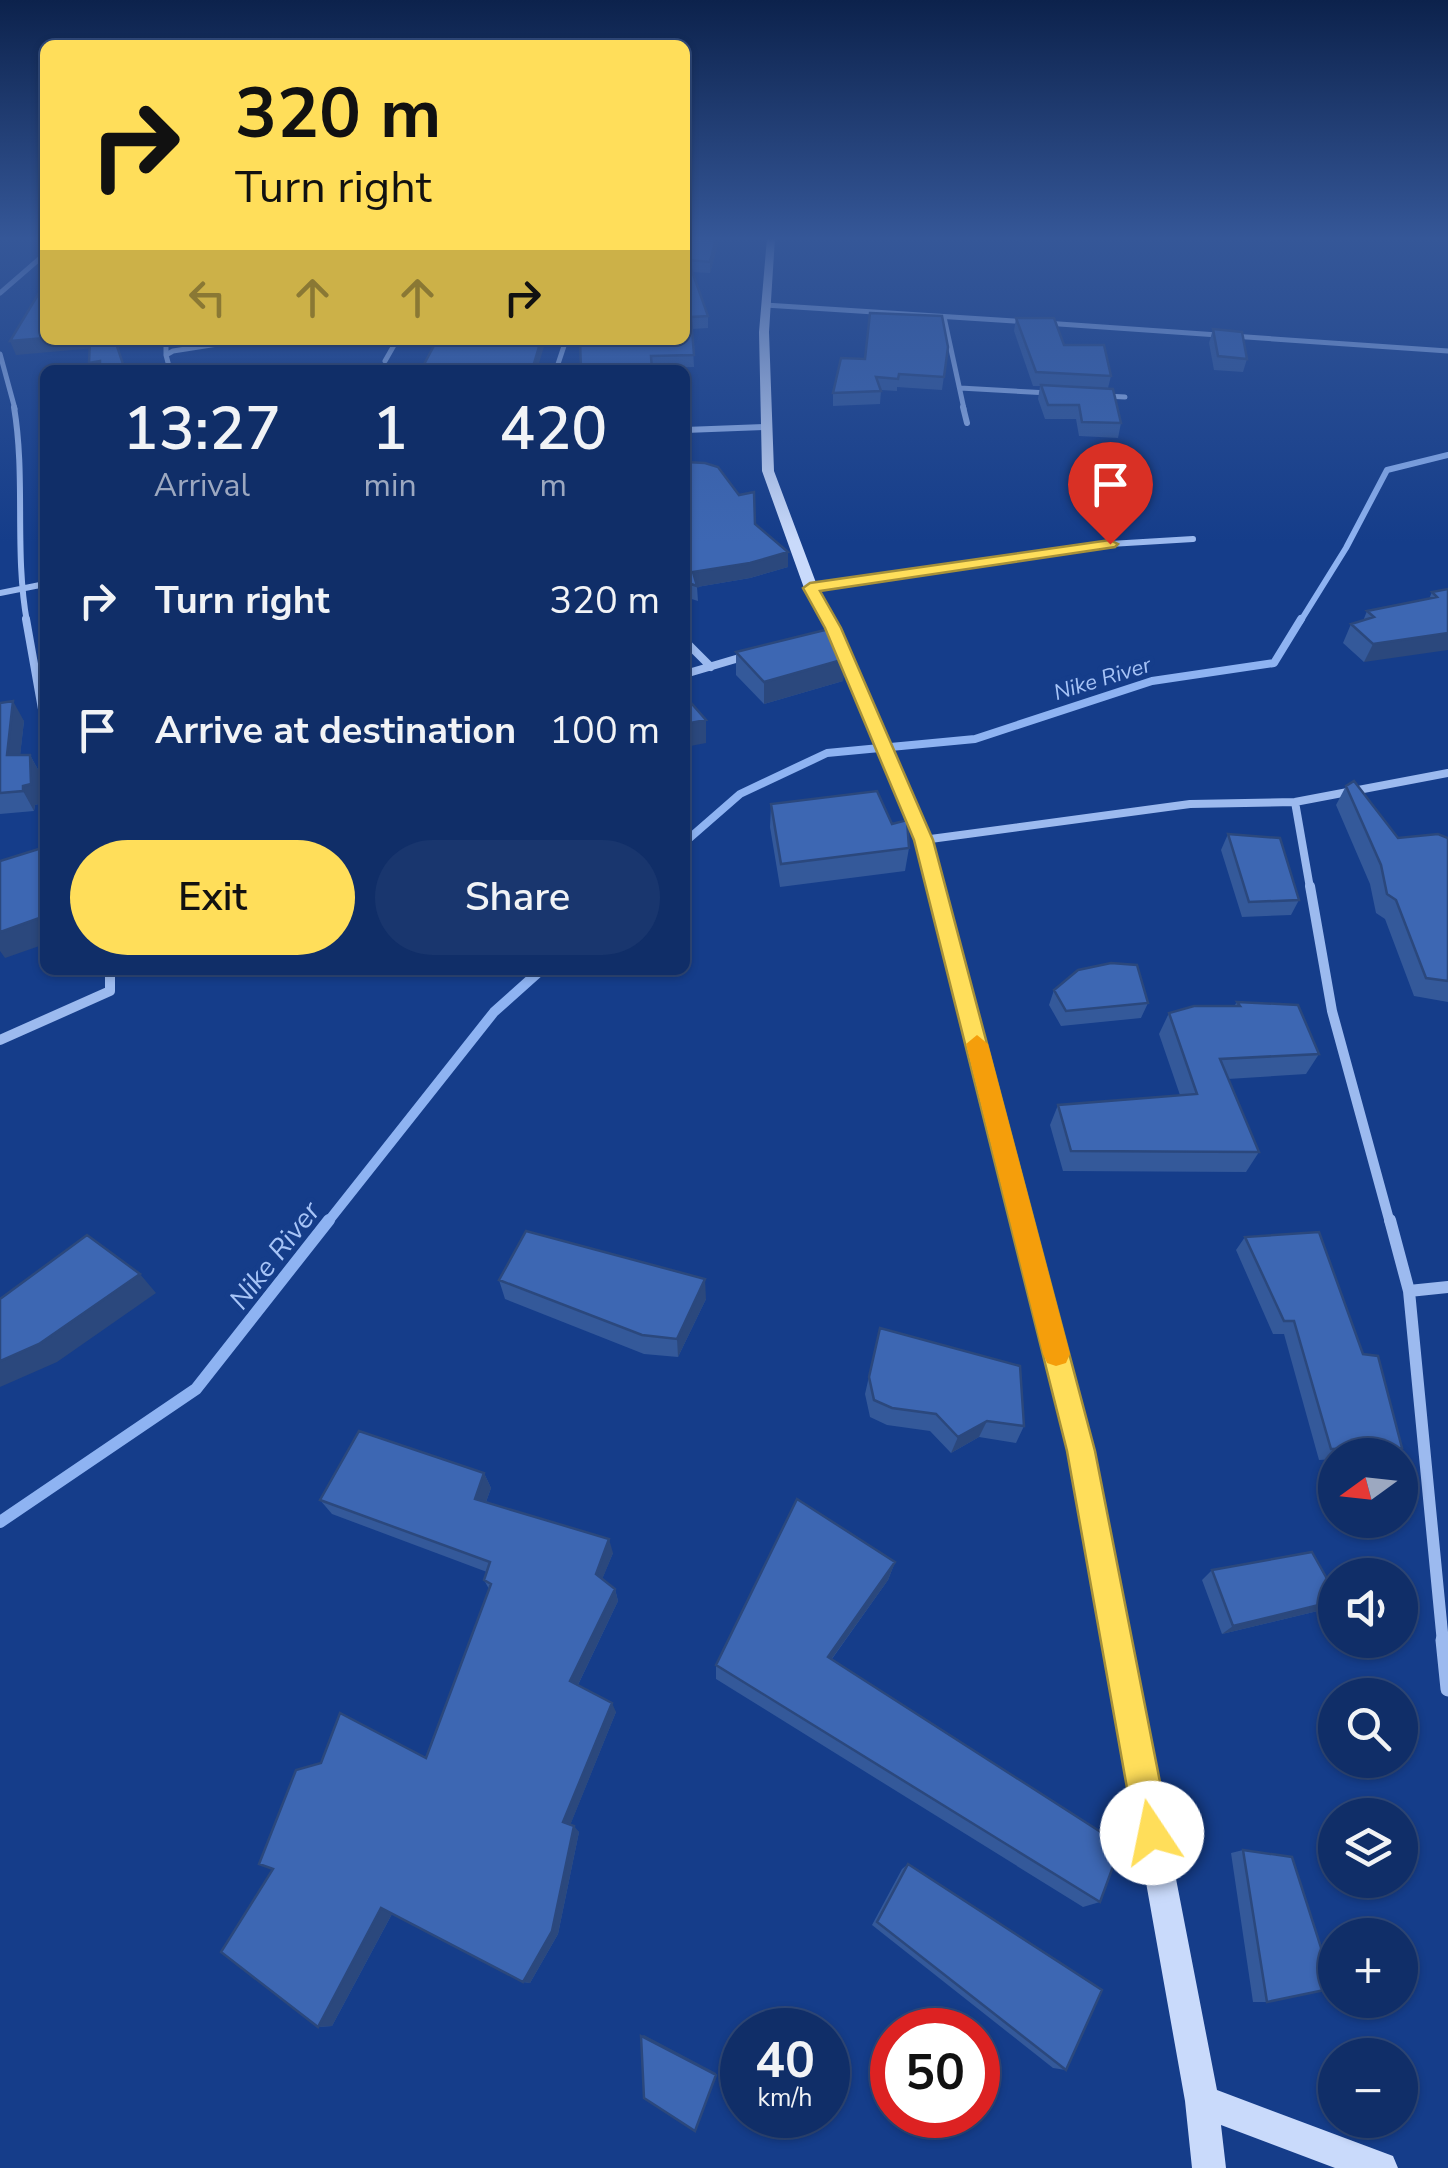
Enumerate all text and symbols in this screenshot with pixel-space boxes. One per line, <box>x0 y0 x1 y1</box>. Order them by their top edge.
text: 320 m <box>235 66 441 162</box>
icon: right <box>70 80 200 210</box>
text: Turn right <box>235 157 432 218</box>
icon: left <box>180 270 235 325</box>
icon: ahead <box>285 270 340 325</box>
icon: ahead <box>390 270 445 325</box>
icon: right <box>495 270 550 325</box>
text: 13:27 <box>123 388 281 470</box>
text: 1 <box>372 388 408 470</box>
text: 420 <box>499 388 607 470</box>
pin <box>1068 442 1153 545</box>
icon: arrive <box>1083 457 1138 512</box>
text: Arrival <box>154 464 250 507</box>
text: min <box>364 464 417 507</box>
text: m <box>540 464 567 507</box>
icon: right <box>70 573 125 628</box>
text: Turn right <box>155 575 330 626</box>
text: 320 m <box>549 575 660 626</box>
water label: Nike River <box>1050 650 1156 708</box>
icon: arrive <box>70 703 125 758</box>
text: Arrive at destination <box>155 705 516 756</box>
text: 100 m <box>549 705 660 756</box>
button: Exit <box>70 840 355 955</box>
button: Share <box>375 840 660 955</box>
water label: Nike River <box>221 1193 330 1317</box>
north arrow <box>1318 1438 1418 1538</box>
map controls <box>1318 1438 1418 2138</box>
button: sound <box>1318 1558 1418 1658</box>
button: search <box>1318 1678 1418 1778</box>
position arrow <box>1100 1781 1204 1885</box>
button: layers <box>1318 1798 1418 1898</box>
button: + <box>1318 1918 1418 2018</box>
speed limit sign: 50 <box>870 2008 1000 2138</box>
text: 40 <box>755 2026 815 2095</box>
button: − <box>1318 2038 1418 2138</box>
text: km/h <box>757 2081 813 2115</box>

